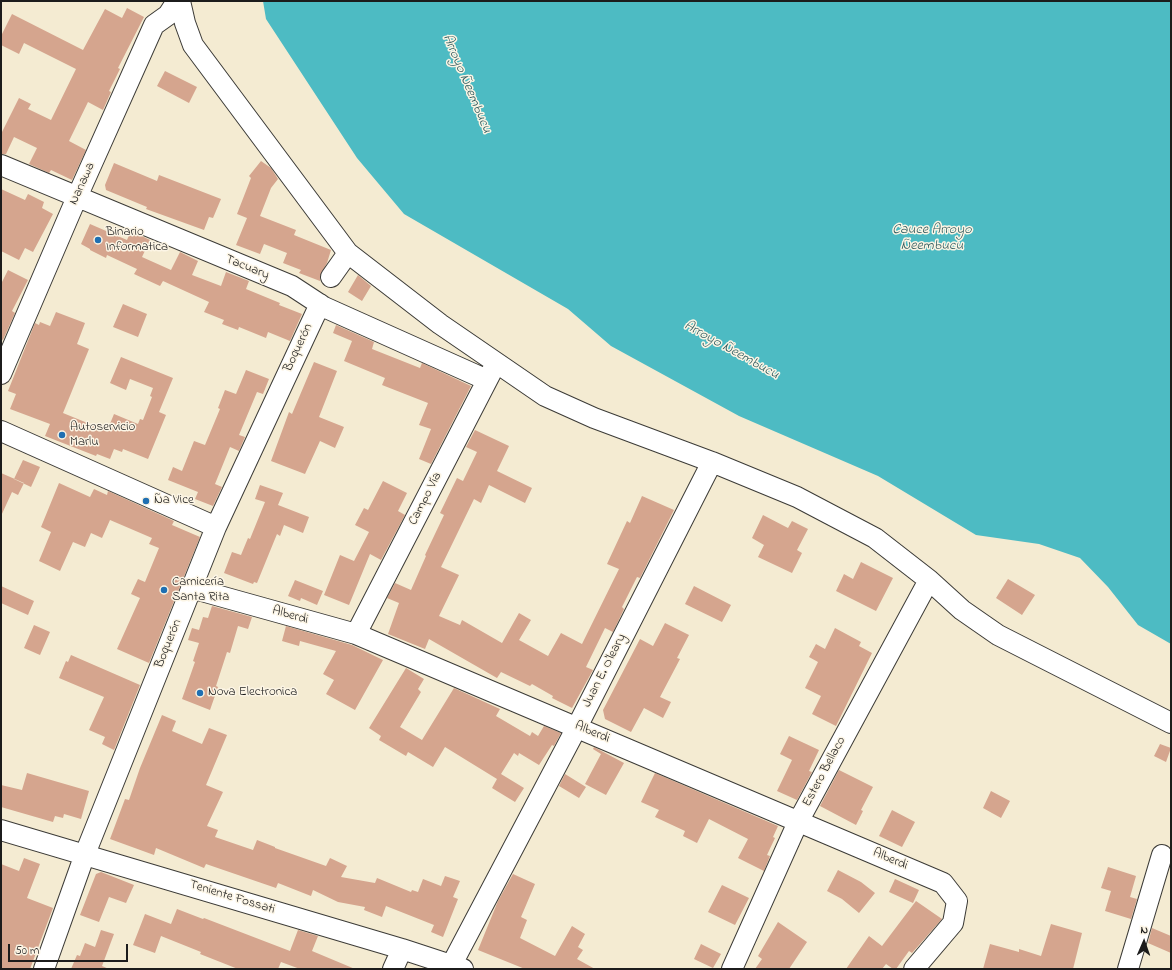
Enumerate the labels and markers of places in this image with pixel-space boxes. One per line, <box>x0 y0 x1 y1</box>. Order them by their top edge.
place label: Binario Informatica <box>106 225 168 256</box>
marker: Binario Informatica <box>93 235 103 245</box>
place label: Autoservicio Marlu <box>70 420 135 451</box>
marker: Autoservicio Marlu <box>57 430 67 440</box>
place label: Ña Vice <box>154 493 194 509</box>
marker: Ña Vice <box>141 496 151 506</box>
place label: Carnicería Santa Rita <box>172 575 229 606</box>
marker: Carnicería Santa Rita <box>159 585 169 595</box>
place label: Nova Electronica <box>208 685 297 701</box>
marker: Nova Electronica <box>195 688 205 698</box>

